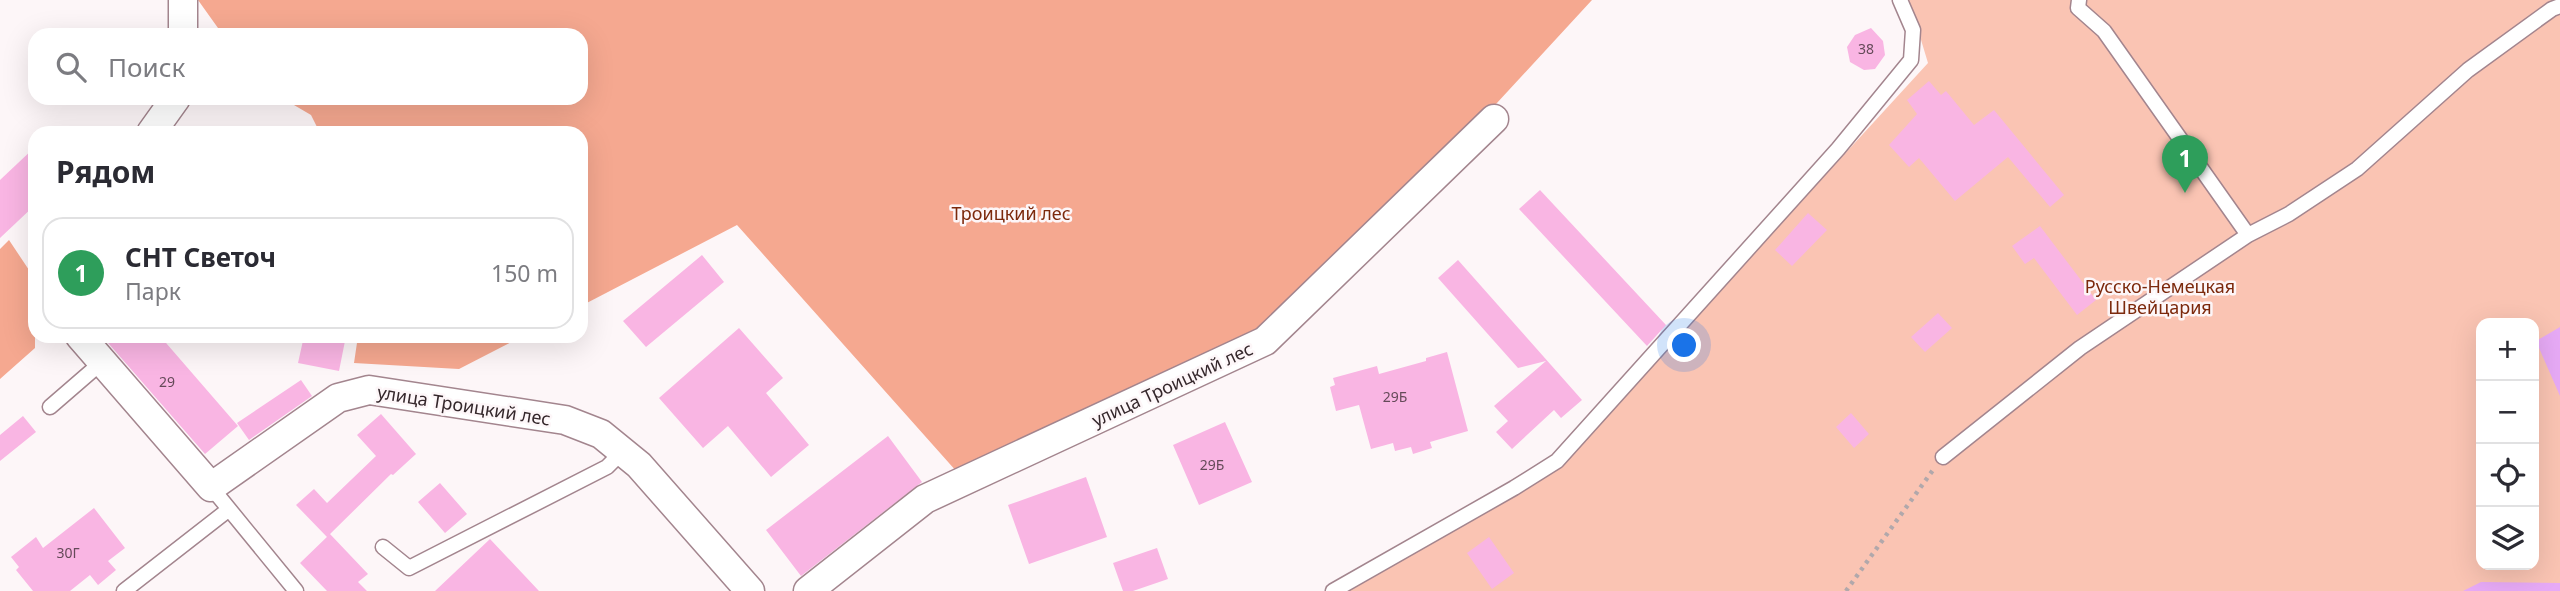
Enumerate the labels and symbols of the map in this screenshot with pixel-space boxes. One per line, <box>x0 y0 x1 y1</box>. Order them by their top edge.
house number: 38 <box>1858 39 1874 58</box>
pin: 1 <box>2162 135 2208 193</box>
park label: Троицкий лес <box>951 201 1071 225</box>
park label: Русско-Немецкая Швейцария <box>2085 274 2235 319</box>
your location <box>1667 328 1701 362</box>
street label: улица Троицкий лес <box>1088 336 1256 432</box>
house number: 29 <box>159 372 175 391</box>
street label: улица Троицкий лес <box>376 379 552 431</box>
house number: 29Б <box>1383 387 1407 406</box>
house number: 29Б <box>1200 455 1224 474</box>
house number: 30Г <box>56 543 80 562</box>

